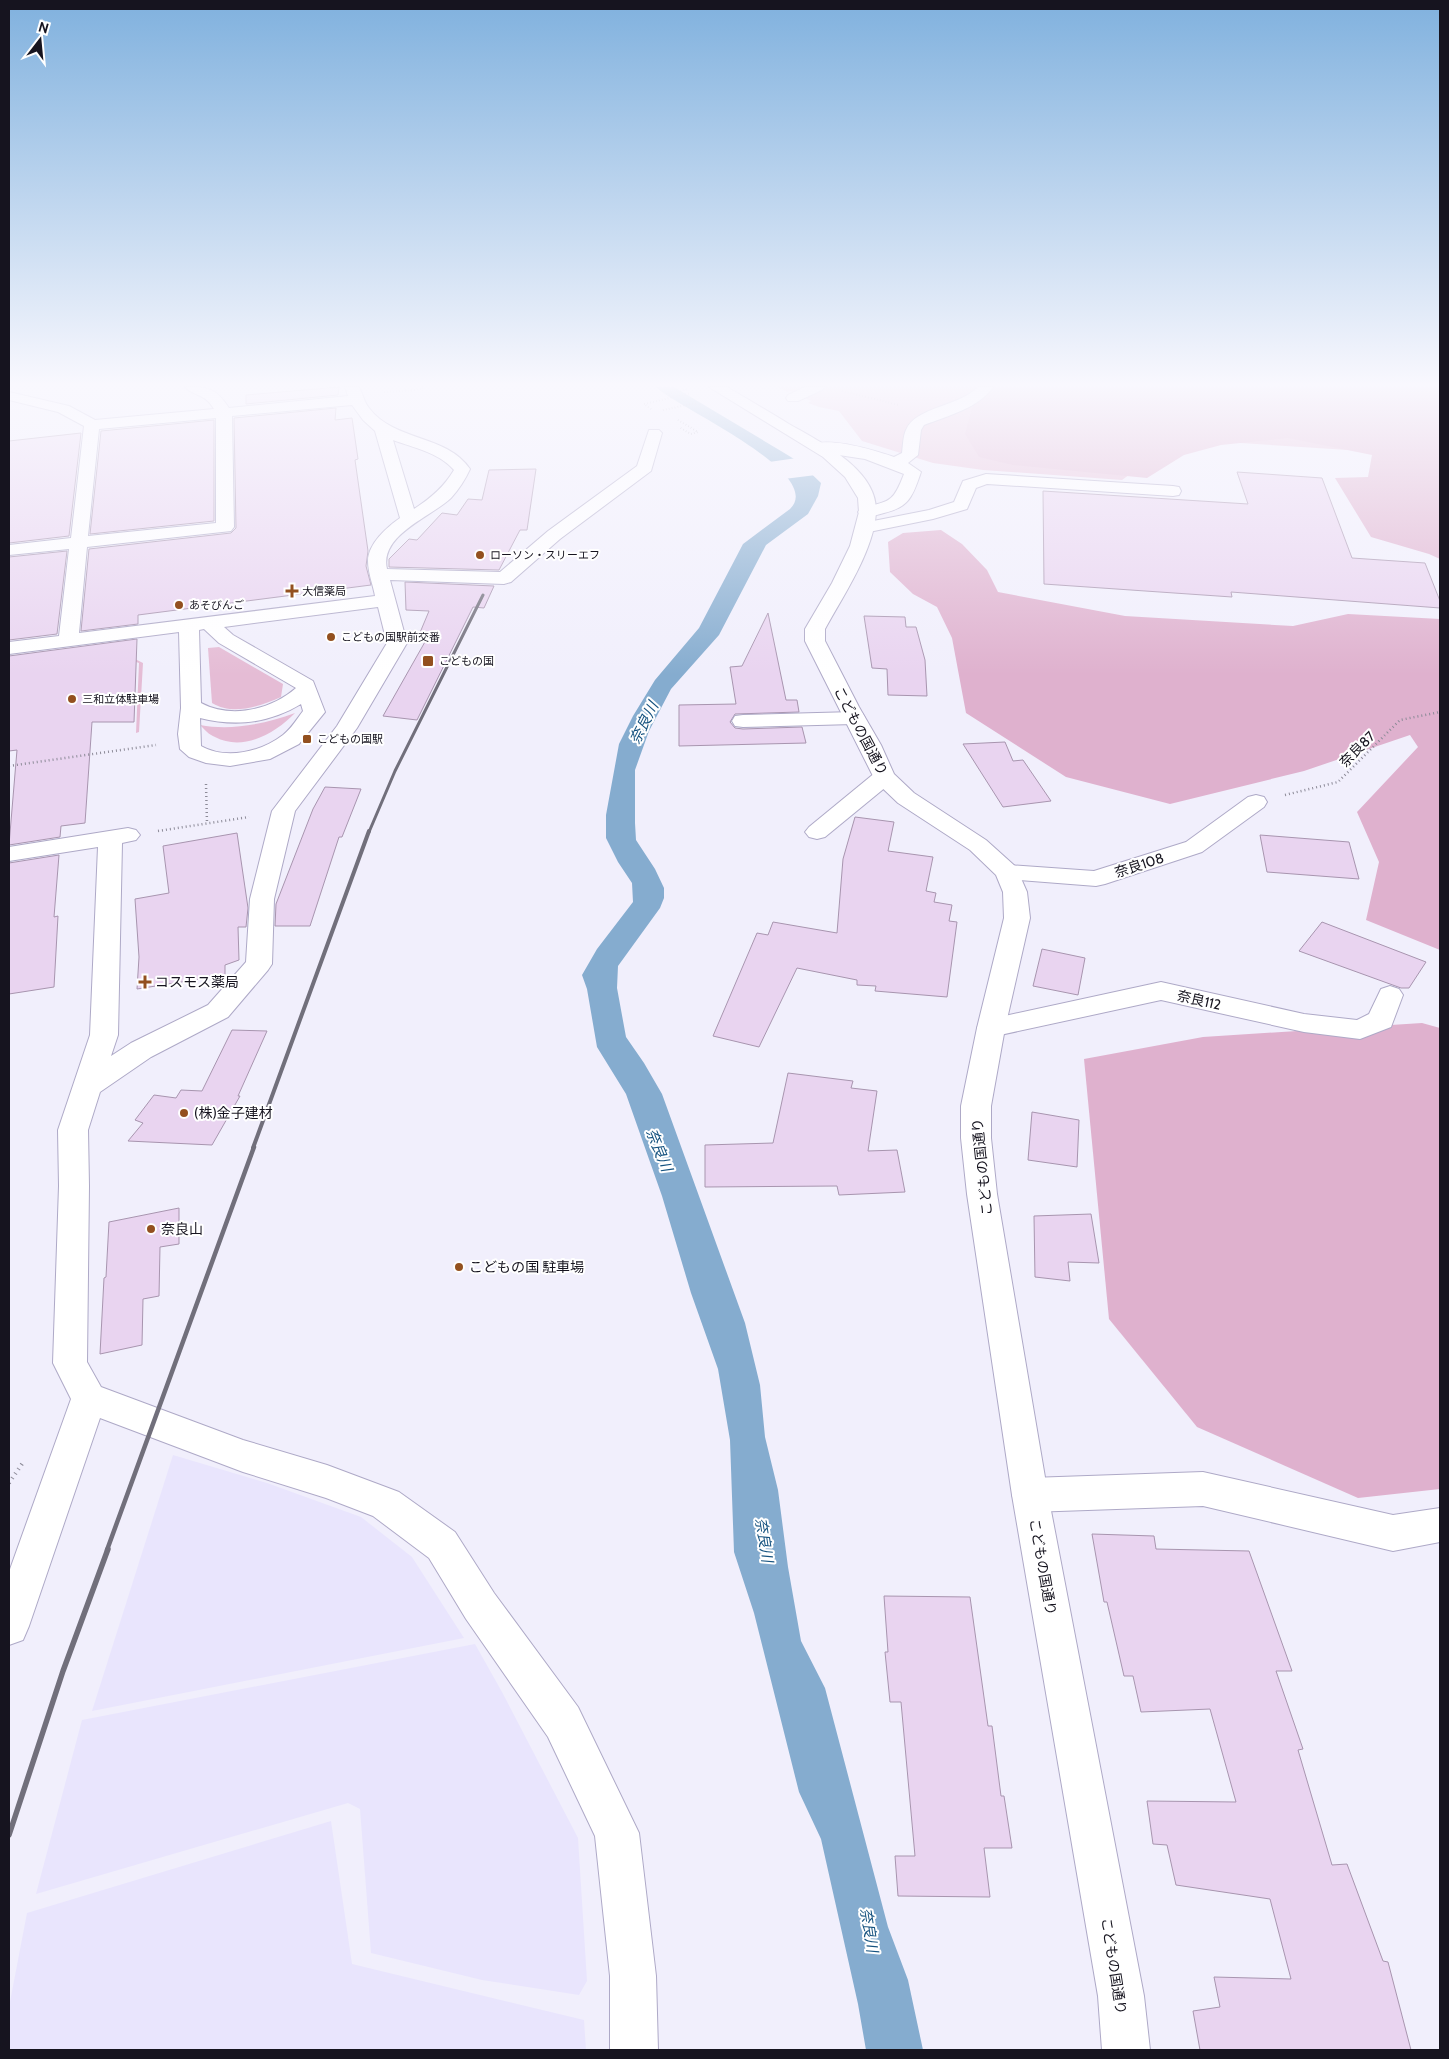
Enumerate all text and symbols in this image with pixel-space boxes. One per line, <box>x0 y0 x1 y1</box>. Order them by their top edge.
north arrow <box>15 15 65 65</box>
text: N <box>36 17 51 38</box>
place label: ローソン・スリーエフ <box>490 548 600 562</box>
marker: ローソン・スリーエフ <box>474 549 486 561</box>
place label: 大信薬局 <box>302 584 346 598</box>
marker: 大信薬局 <box>286 585 298 597</box>
place label: あそびんご <box>189 598 244 612</box>
marker: あそびんご <box>173 599 185 611</box>
place label: こどもの国駅前交番 <box>341 630 440 644</box>
marker: こどもの国駅前交番 <box>325 631 337 643</box>
marker: こどもの国 <box>421 654 435 668</box>
place label: こどもの国 <box>439 654 494 668</box>
street label: こどもの国通り <box>830 684 892 778</box>
place label: 三和立体駐車場 <box>82 692 159 706</box>
marker: 三和立体駐車場 <box>66 693 78 705</box>
water label: 奈良川 <box>626 697 663 747</box>
street label: 奈良87 <box>1335 727 1379 771</box>
place label: こどもの国駅 <box>317 732 383 746</box>
marker: こどもの国駅 <box>301 733 313 745</box>
street label: 奈良108 <box>1112 849 1166 881</box>
place label: コスモス薬局 <box>155 973 239 991</box>
marker: コスモス薬局 <box>139 976 151 988</box>
street label: 奈良112 <box>1175 986 1223 1014</box>
place label: (株)金子建材 <box>194 1104 273 1122</box>
marker: (株)金子建材 <box>178 1107 190 1119</box>
street label: こどもの国通り <box>968 1117 996 1217</box>
water label: 奈良川 <box>642 1126 677 1176</box>
place label: 奈良山 <box>161 1220 203 1238</box>
marker: 奈良山 <box>145 1223 157 1235</box>
place label: こどもの国 駐車場 <box>469 1258 584 1276</box>
marker: こどもの国 駐車場 <box>453 1261 465 1273</box>
water label: 奈良川 <box>752 1516 777 1566</box>
street label: こどもの国通り <box>1026 1517 1060 1617</box>
water label: 奈良川 <box>857 1906 882 1956</box>
street label: こどもの国通り <box>1097 1916 1131 2016</box>

